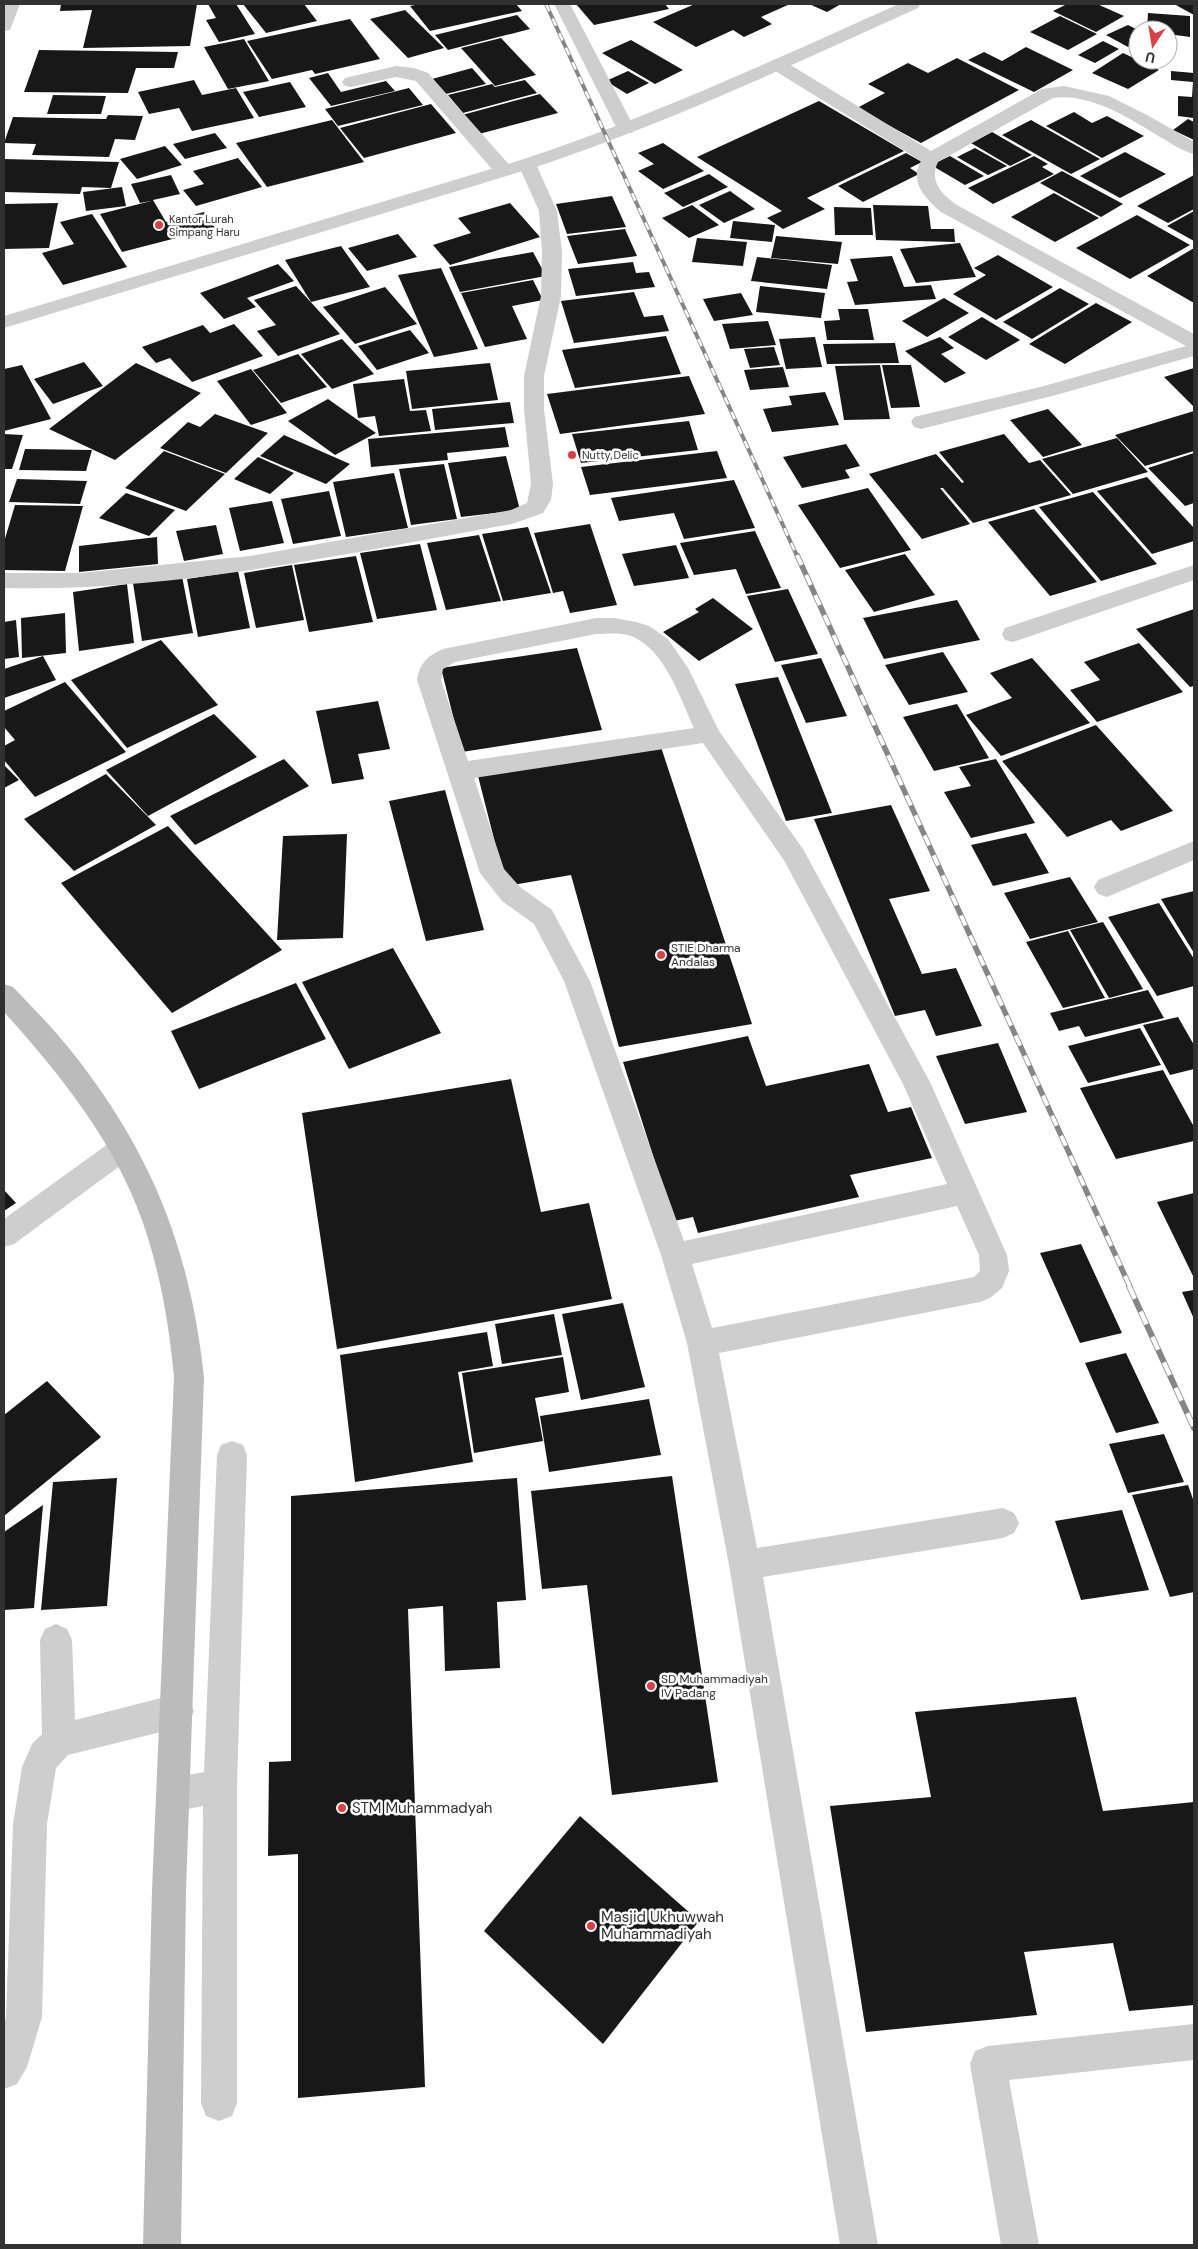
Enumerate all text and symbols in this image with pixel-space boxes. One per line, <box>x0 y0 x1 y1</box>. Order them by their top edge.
north arrow <box>1128 20 1178 70</box>
text: U <box>1144 48 1157 68</box>
place label: Kantor Lurah Simpang Haru <box>169 212 240 239</box>
marker: Kantor Lurah Simpang Haru <box>153 219 165 231</box>
place label: Nutty Delic <box>582 448 639 462</box>
marker: Nutty Delic <box>566 449 578 461</box>
place label: STIE Dharma Andalas <box>671 940 741 970</box>
marker: STIE Dharma Andalas <box>655 949 667 961</box>
place label: SD Muhammadiyah IV Padang <box>661 1671 768 1701</box>
marker: SD Muhammadiyah IV Padang <box>645 1680 657 1692</box>
place label: STM Muhammadyah <box>352 1798 492 1818</box>
marker: STM Muhammadyah <box>336 1802 348 1814</box>
place label: Masjid Ukhuwwah Muhammadiyah <box>601 1907 724 1944</box>
marker: Masjid Ukhuwwah Muhammadiyah <box>585 1920 597 1932</box>

